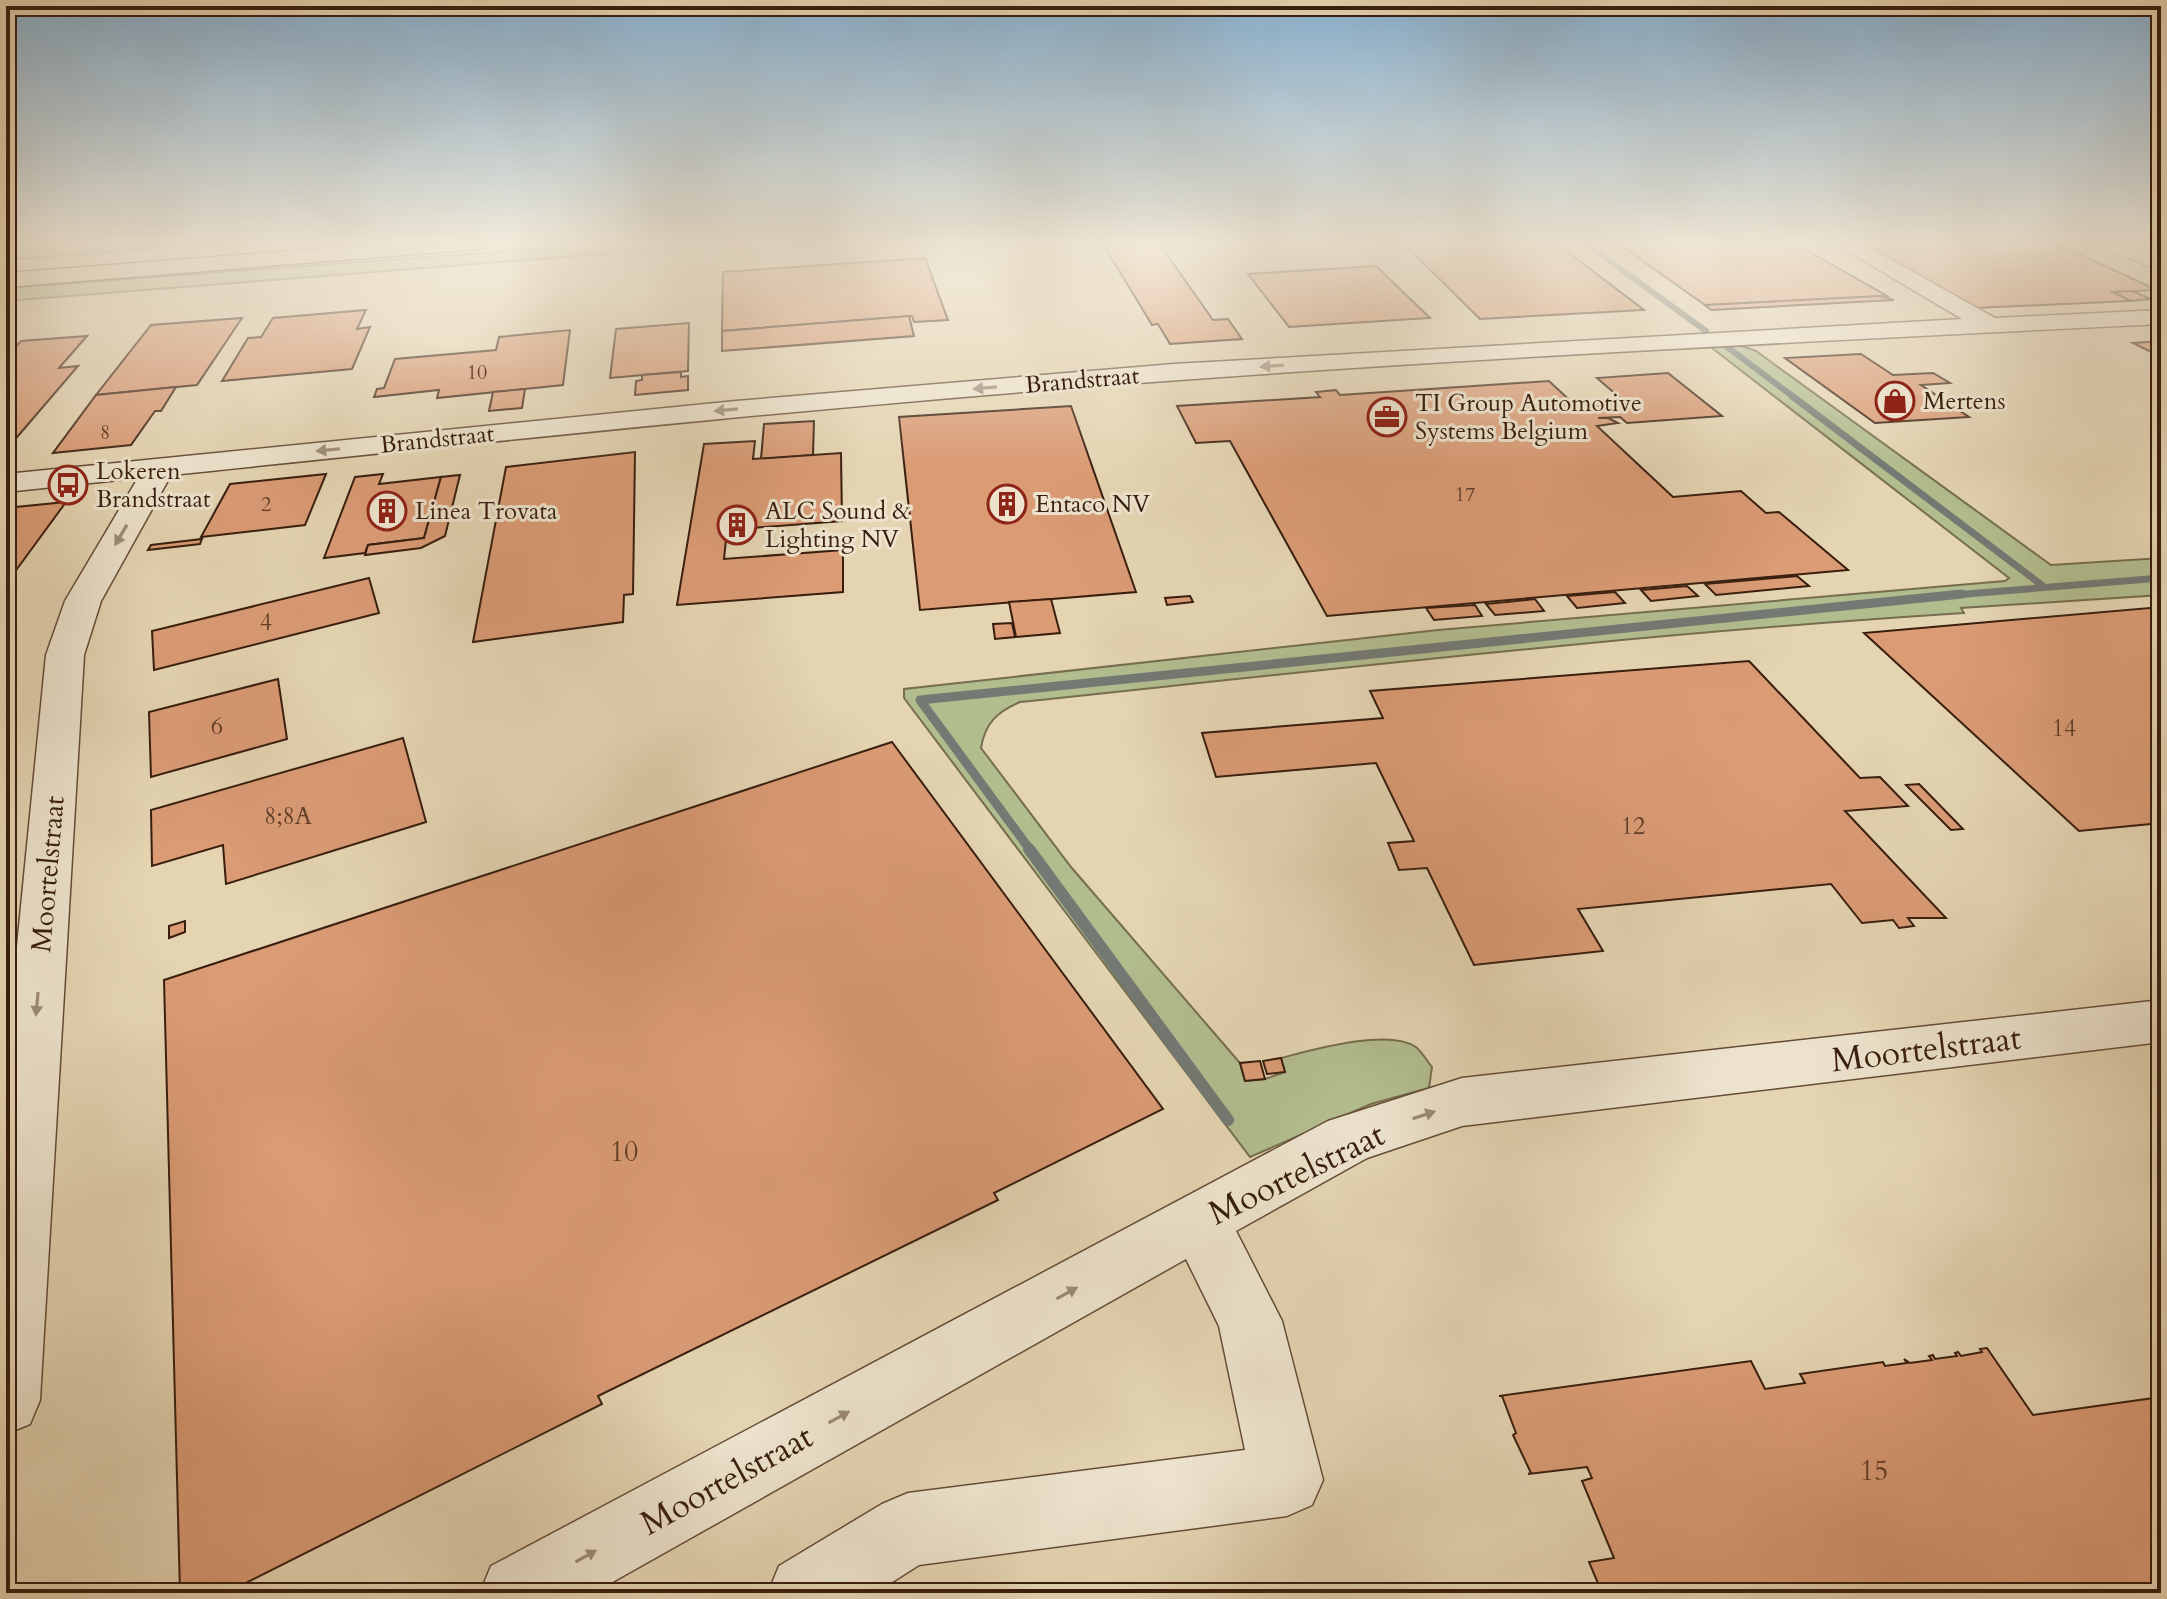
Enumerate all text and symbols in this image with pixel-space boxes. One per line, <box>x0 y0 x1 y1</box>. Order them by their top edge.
house number: 10 <box>467 359 487 386</box>
street label: Brandstraat <box>1024 359 1141 402</box>
one-way arrow <box>1259 360 1284 373</box>
shop icon: Mertens <box>1874 380 1916 422</box>
one-way arrow <box>972 382 997 395</box>
place label: Mertens <box>1923 385 2005 418</box>
place label: TI Group Automotive Systems Belgium <box>1415 387 1642 448</box>
office icon: TI Group Automotive Systems Belgium <box>1366 396 1408 438</box>
one-way arrow <box>713 404 738 417</box>
street label: Brandstraat <box>378 417 496 462</box>
house number: 8 <box>100 419 110 446</box>
one-way arrow <box>315 444 340 457</box>
place label: Lokeren Brandstraat <box>96 455 211 516</box>
bus stop icon: Lokeren Brandstraat <box>47 464 89 506</box>
house number: 17 <box>1455 481 1475 508</box>
building icon: Entaco NV <box>986 483 1028 525</box>
place label: Entaco NV <box>1035 488 1150 521</box>
building icon: Linea Trovata <box>366 490 408 532</box>
house number: 2 <box>261 491 271 518</box>
place label: Linea Trovata <box>415 495 558 528</box>
place label: ALC Sound & Lighting NV <box>765 495 910 556</box>
building icon: ALC Sound & Lighting NV <box>716 504 758 546</box>
one-way arrow <box>114 524 128 546</box>
house number: 4 <box>260 606 272 639</box>
house number: 6 <box>211 710 223 743</box>
house number: 14 <box>2052 712 2076 745</box>
street label: Moortelstraat <box>22 794 74 954</box>
house number: 8;8A <box>264 800 313 833</box>
house number: 12 <box>1621 810 1645 843</box>
one-way arrow <box>30 992 43 1017</box>
street label: Moortelstraat <box>1829 1015 2024 1083</box>
one-way arrow <box>1412 1108 1436 1120</box>
street label: Moortelstraat <box>1201 1111 1392 1236</box>
house number: 10 <box>610 1133 638 1171</box>
one-way arrow <box>1056 1286 1078 1300</box>
one-way arrow <box>828 1411 850 1425</box>
street label: Moortelstraat <box>632 1413 821 1546</box>
house number: 15 <box>1860 1452 1888 1490</box>
one-way arrow <box>575 1549 598 1562</box>

